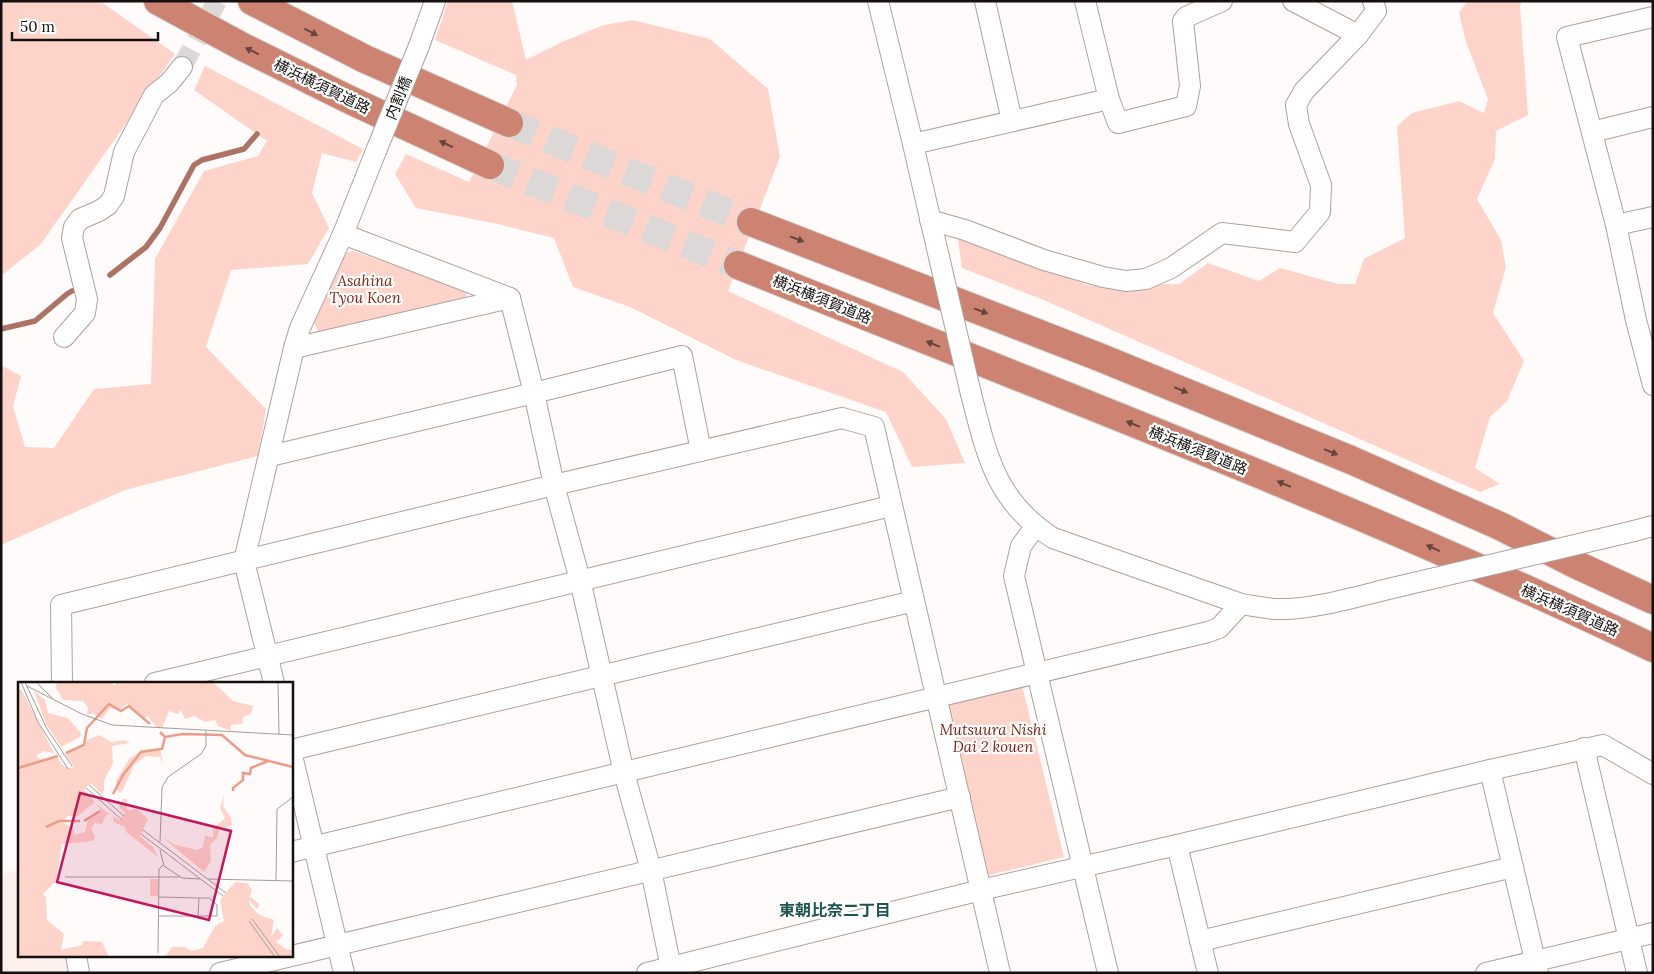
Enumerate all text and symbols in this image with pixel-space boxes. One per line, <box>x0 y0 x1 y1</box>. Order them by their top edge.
scale bar <box>12 10 159 42</box>
text: 50 m <box>20 17 55 36</box>
one-way arrow <box>304 28 318 36</box>
one-way arrow <box>245 47 259 55</box>
street label: 横浜横須賀道路 <box>271 54 373 118</box>
street label: 内割橋 <box>381 74 415 122</box>
one-way arrow <box>439 140 453 148</box>
one-way arrow <box>790 236 804 244</box>
park label: Asahina Tyou Koen <box>329 271 402 307</box>
street label: 横浜横須賀道路 <box>770 271 874 327</box>
one-way arrow <box>974 307 989 315</box>
one-way arrow <box>926 339 941 347</box>
one-way arrow <box>1174 387 1188 395</box>
one-way arrow <box>1126 419 1140 427</box>
street label: 横浜横須賀道路 <box>1146 422 1250 478</box>
one-way arrow <box>1324 448 1339 456</box>
one-way arrow <box>1277 480 1291 488</box>
one-way arrow <box>1426 543 1440 551</box>
street label: 横浜横須賀道路 <box>1518 580 1622 640</box>
inset map <box>18 682 292 956</box>
park label: Mutsuura Nishi Dai 2 kouen <box>939 720 1047 756</box>
district label: 東朝比奈二丁目 <box>779 900 891 920</box>

